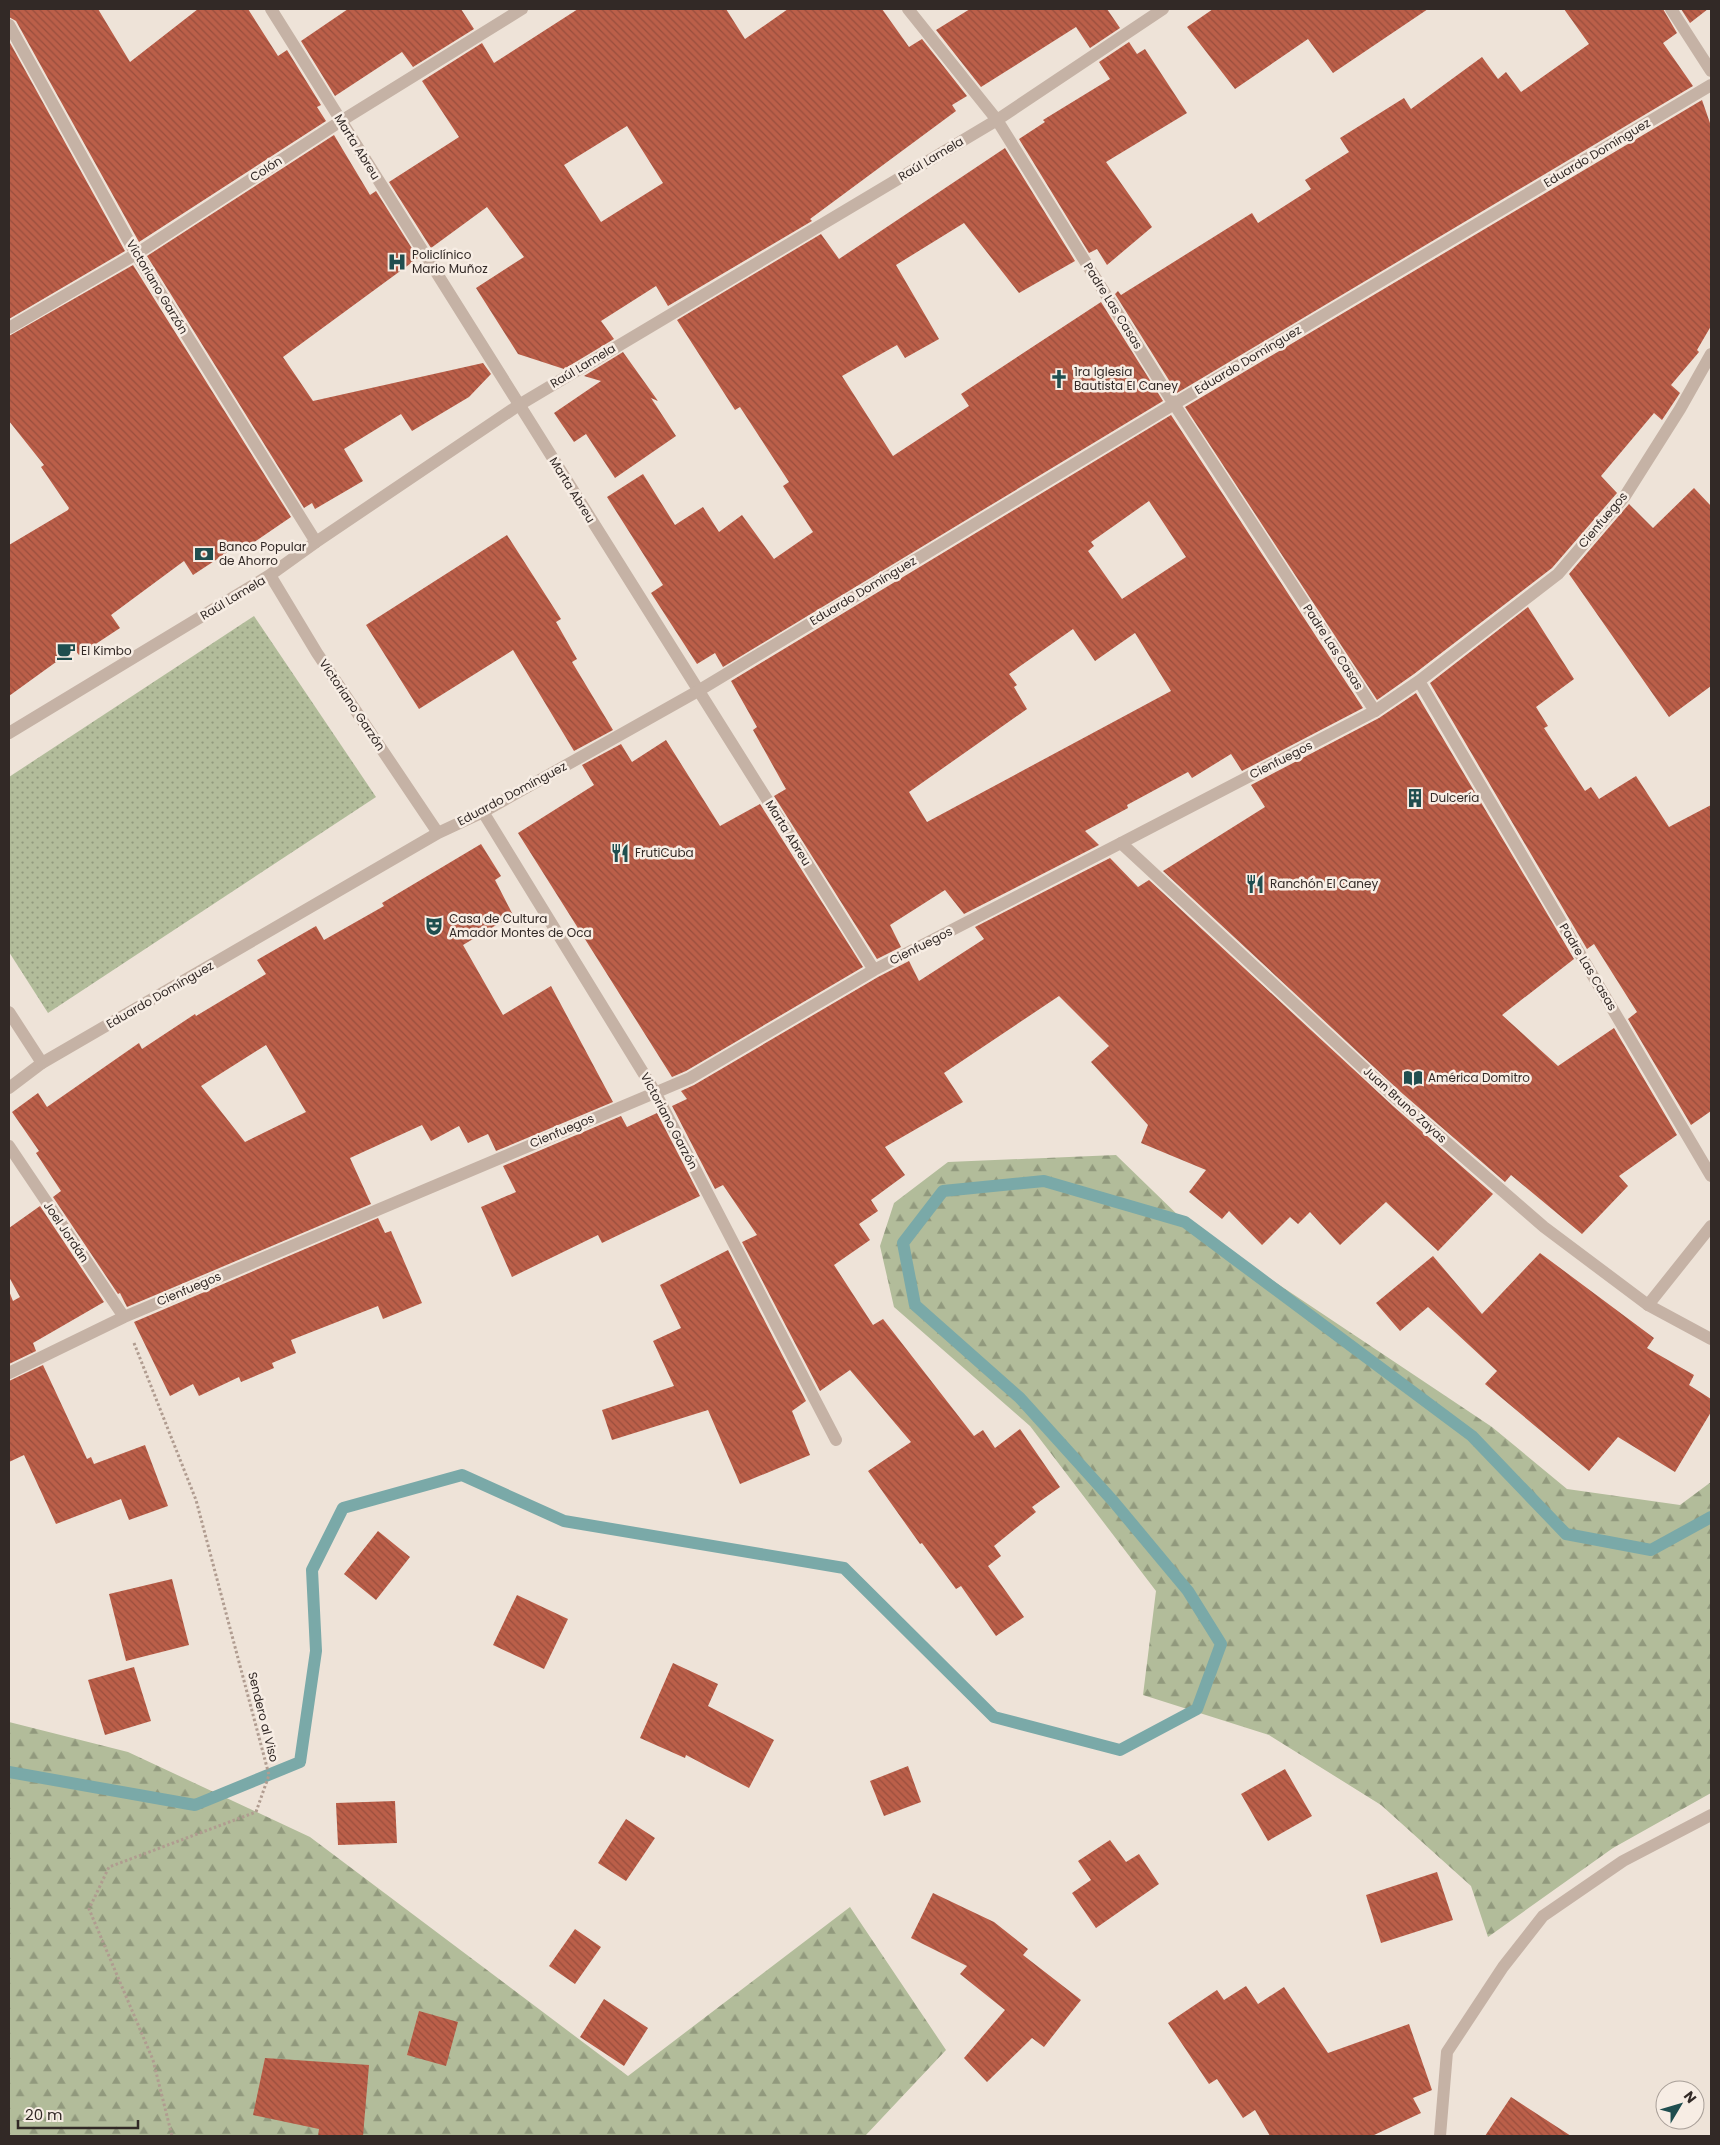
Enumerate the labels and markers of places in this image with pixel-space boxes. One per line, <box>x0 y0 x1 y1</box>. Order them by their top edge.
place label: Policlínico Mario Muñoz <box>412 246 488 277</box>
hospital icon: Policlínico Mario Muñoz <box>386 251 408 273</box>
place label: 1ra Iglesia Bautista El Caney <box>1074 363 1178 394</box>
church icon: 1ra Iglesia Bautista El Caney <box>1048 368 1070 390</box>
place label: Banco Popular de Ahorro <box>219 538 307 569</box>
bank icon: Banco Popular de Ahorro <box>193 543 215 565</box>
cafe icon: El Kimbo <box>55 640 77 662</box>
place label: El Kimbo <box>81 642 132 659</box>
building icon: Dulcería <box>1404 787 1426 809</box>
place label: Dulcería <box>1430 789 1479 806</box>
restaurant icon: FrutiCuba <box>609 842 631 864</box>
place label: FrutiCuba <box>635 844 694 861</box>
restaurant icon: Ranchón El Caney <box>1244 873 1266 895</box>
place label: Ranchón El Caney <box>1270 875 1378 892</box>
place label: Casa de Cultura Amador Montes de Oca <box>449 910 592 941</box>
theatre icon: Casa de Cultura Amador Montes de Oca <box>423 915 445 937</box>
library icon: América Domitro <box>1402 1067 1424 1089</box>
place label: América Domitro <box>1428 1069 1530 1086</box>

